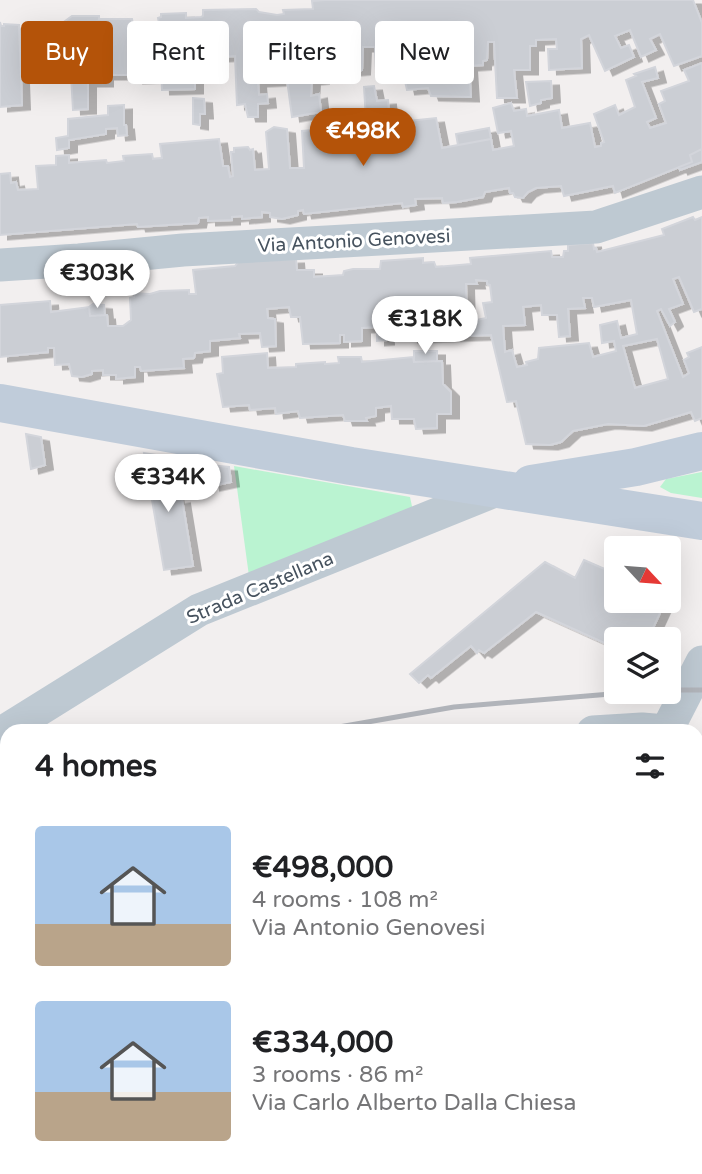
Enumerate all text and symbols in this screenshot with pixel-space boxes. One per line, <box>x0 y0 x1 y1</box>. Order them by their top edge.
chip: Buy <box>21 21 113 84</box>
chip: Rent <box>127 21 229 84</box>
chip: Filters <box>243 21 361 84</box>
chip: New <box>375 21 474 84</box>
pin: €498K <box>314 108 412 168</box>
text: €498K <box>326 117 400 145</box>
street label: Via Antonio Genovesi <box>257 225 451 257</box>
pin: €303K <box>48 250 146 310</box>
text: €303K <box>60 259 134 287</box>
pin: €318K <box>376 296 474 356</box>
text: €318K <box>388 305 462 333</box>
pin: €334K <box>119 454 217 514</box>
text: €334K <box>131 463 205 491</box>
north arrow <box>604 536 681 612</box>
map controls <box>604 536 681 704</box>
street label: Strada Castellana <box>183 547 337 629</box>
button: layers <box>604 627 681 704</box>
icon: filters <box>631 747 669 785</box>
text: 4 homes <box>35 748 157 785</box>
text: €498,000 <box>252 849 393 886</box>
icon: home <box>91 854 175 938</box>
text: 4 rooms · 108 m² <box>252 886 438 914</box>
text: Via Antonio Genovesi <box>252 914 486 942</box>
text: €334,000 <box>252 1024 393 1061</box>
icon: home <box>91 1029 175 1113</box>
text: 3 rooms · 86 m² <box>252 1061 423 1089</box>
text: Via Carlo Alberto Dalla Chiesa <box>252 1089 576 1117</box>

